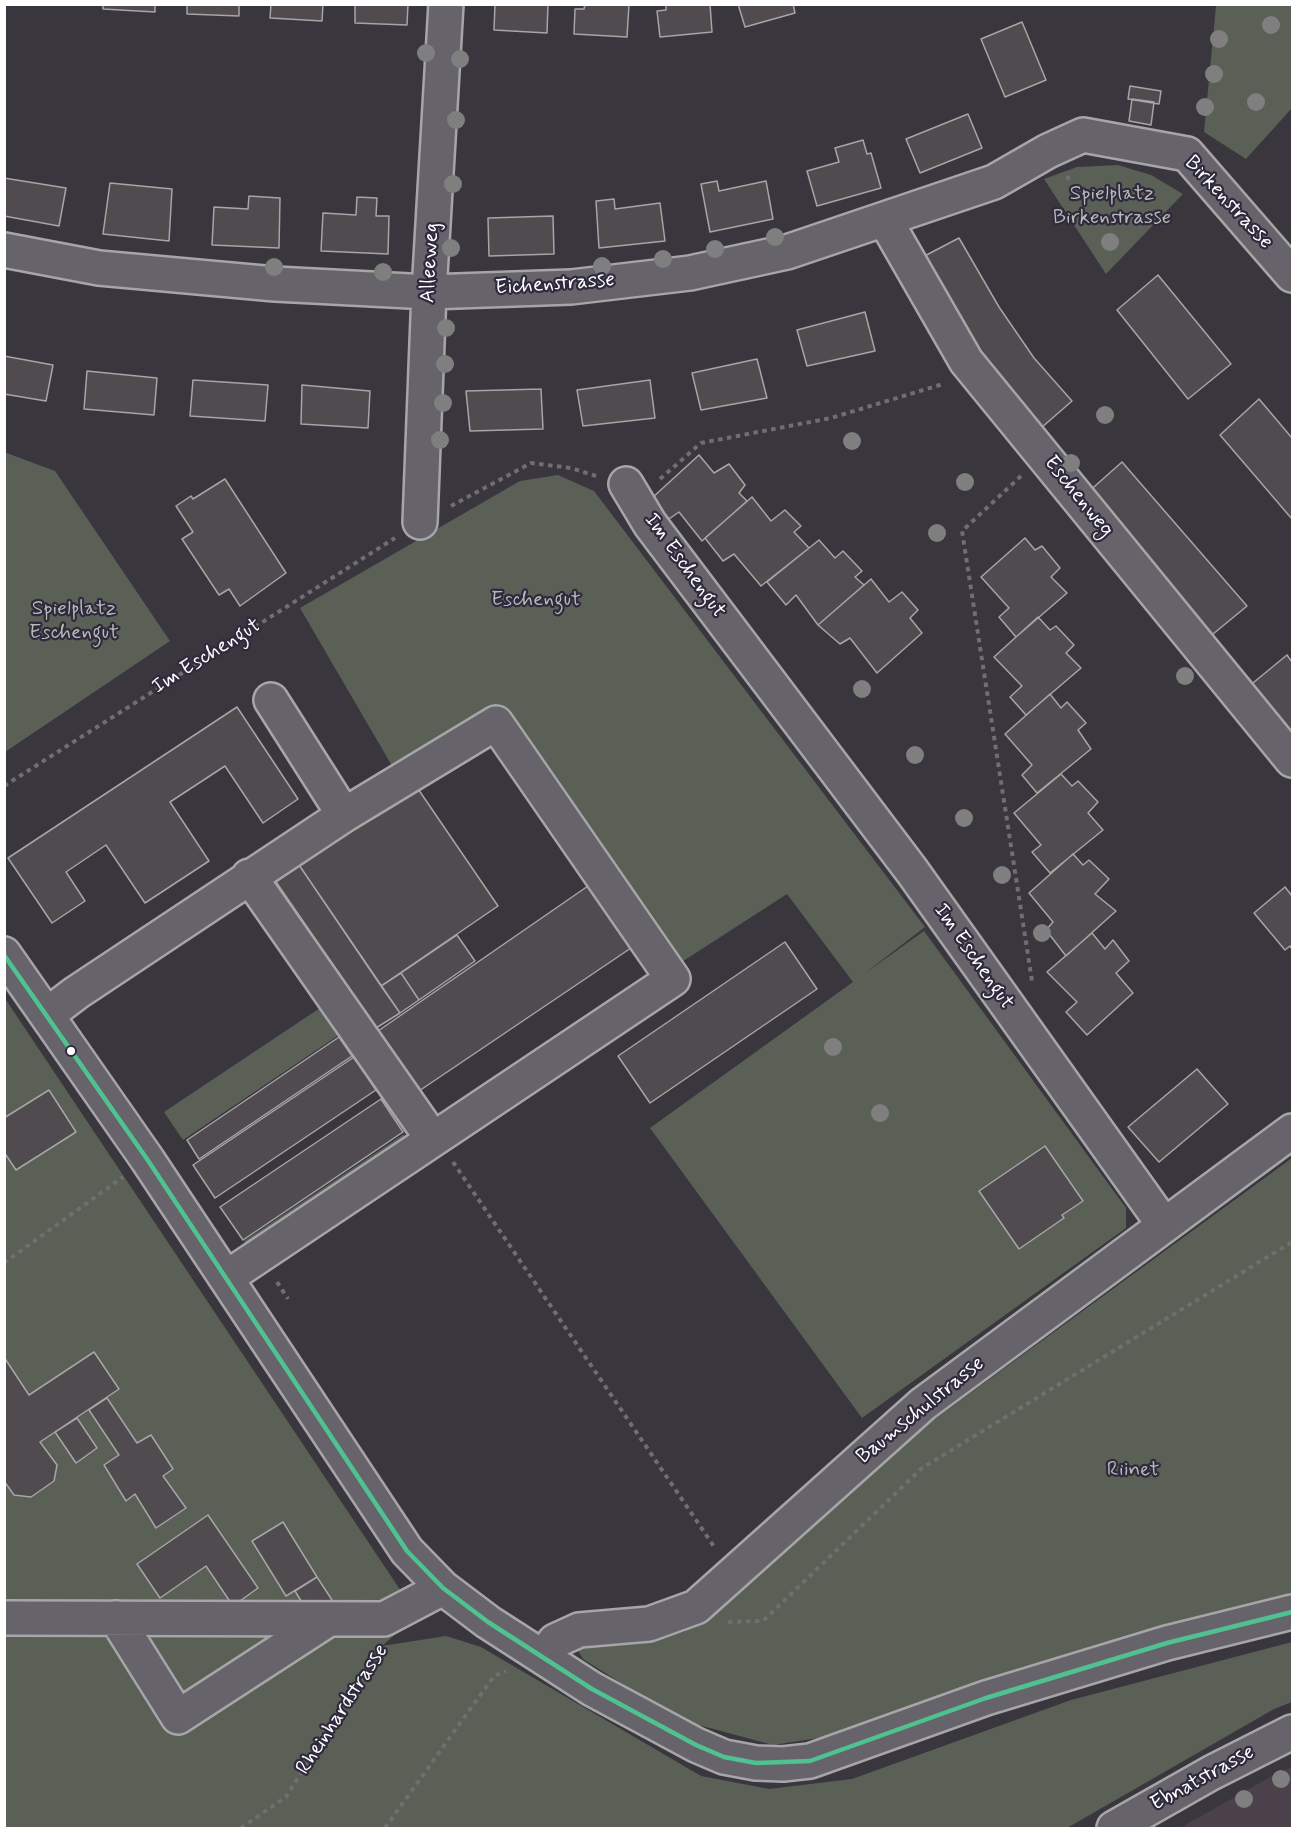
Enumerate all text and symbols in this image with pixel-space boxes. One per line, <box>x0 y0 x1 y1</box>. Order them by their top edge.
street label: Birkenstrasse <box>1178 151 1278 255</box>
park label: Spielplatz Birkenstrasse <box>1053 182 1171 232</box>
street label: Alleeweg <box>416 222 446 304</box>
street label: Eichenstrasse <box>494 268 616 302</box>
street label: Eschenweg <box>1038 451 1118 543</box>
street label: Im Eschengut <box>638 509 730 623</box>
park label: Eschengut <box>491 588 581 614</box>
park label: Spielplatz Eschengut <box>29 597 119 647</box>
street label: Im Eschengut <box>148 614 266 700</box>
street label: Im Eschengut <box>927 899 1019 1015</box>
unlabelled marker <box>65 1045 77 1057</box>
street label: Baumschulstrasse <box>852 1352 990 1470</box>
park label: Riinet <box>1107 1458 1159 1484</box>
street label: Rheinhardstrasse <box>291 1640 395 1780</box>
street label: Ebnatstrasse <box>1147 1740 1259 1818</box>

